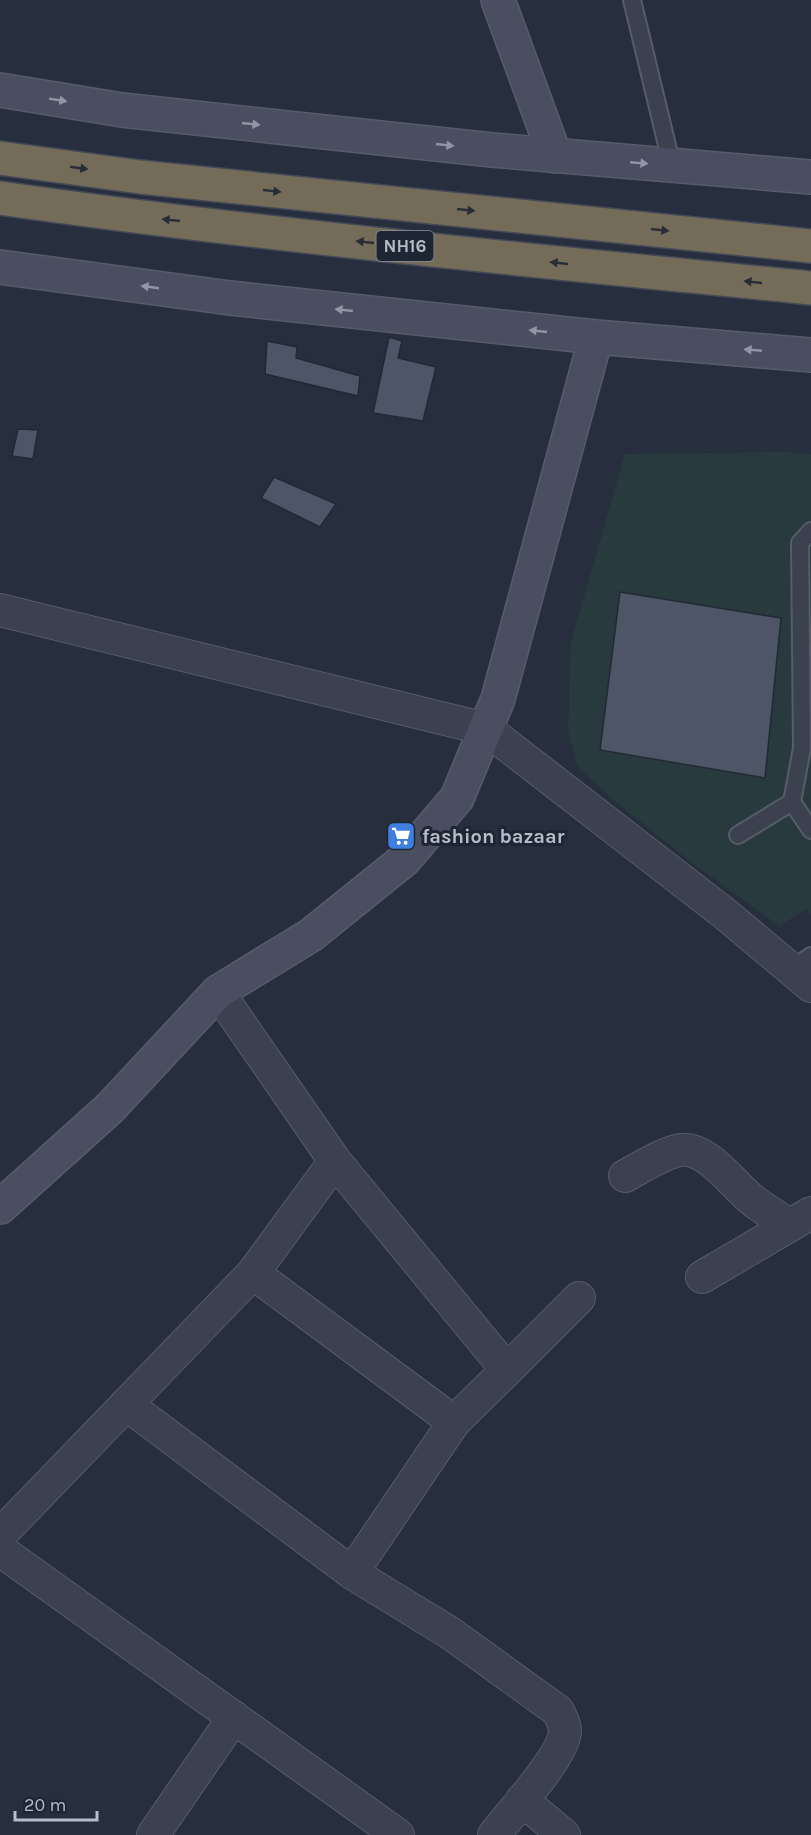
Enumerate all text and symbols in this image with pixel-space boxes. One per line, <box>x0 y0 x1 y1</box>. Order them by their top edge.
one-way arrow <box>48 95 67 104</box>
one-way arrow <box>242 119 261 129</box>
one-way arrow <box>436 140 455 150</box>
one-way arrow <box>630 158 649 168</box>
one-way arrow <box>69 164 88 173</box>
one-way arrow <box>263 186 282 195</box>
one-way arrow <box>457 206 476 215</box>
one-way arrow <box>162 215 181 225</box>
one-way arrow <box>651 225 670 235</box>
road number: NH16 <box>376 231 434 261</box>
one-way arrow <box>355 237 374 247</box>
one-way arrow <box>549 258 568 268</box>
one-way arrow <box>743 277 762 287</box>
one-way arrow <box>141 283 160 292</box>
one-way arrow <box>334 305 353 315</box>
one-way arrow <box>528 326 547 336</box>
one-way arrow <box>743 345 762 355</box>
supermarket icon: fashion bazaar <box>385 820 417 852</box>
place label: fashion bazaar <box>422 825 565 848</box>
scale bar <box>15 1784 98 1822</box>
text: 20 m <box>24 1794 66 1816</box>

